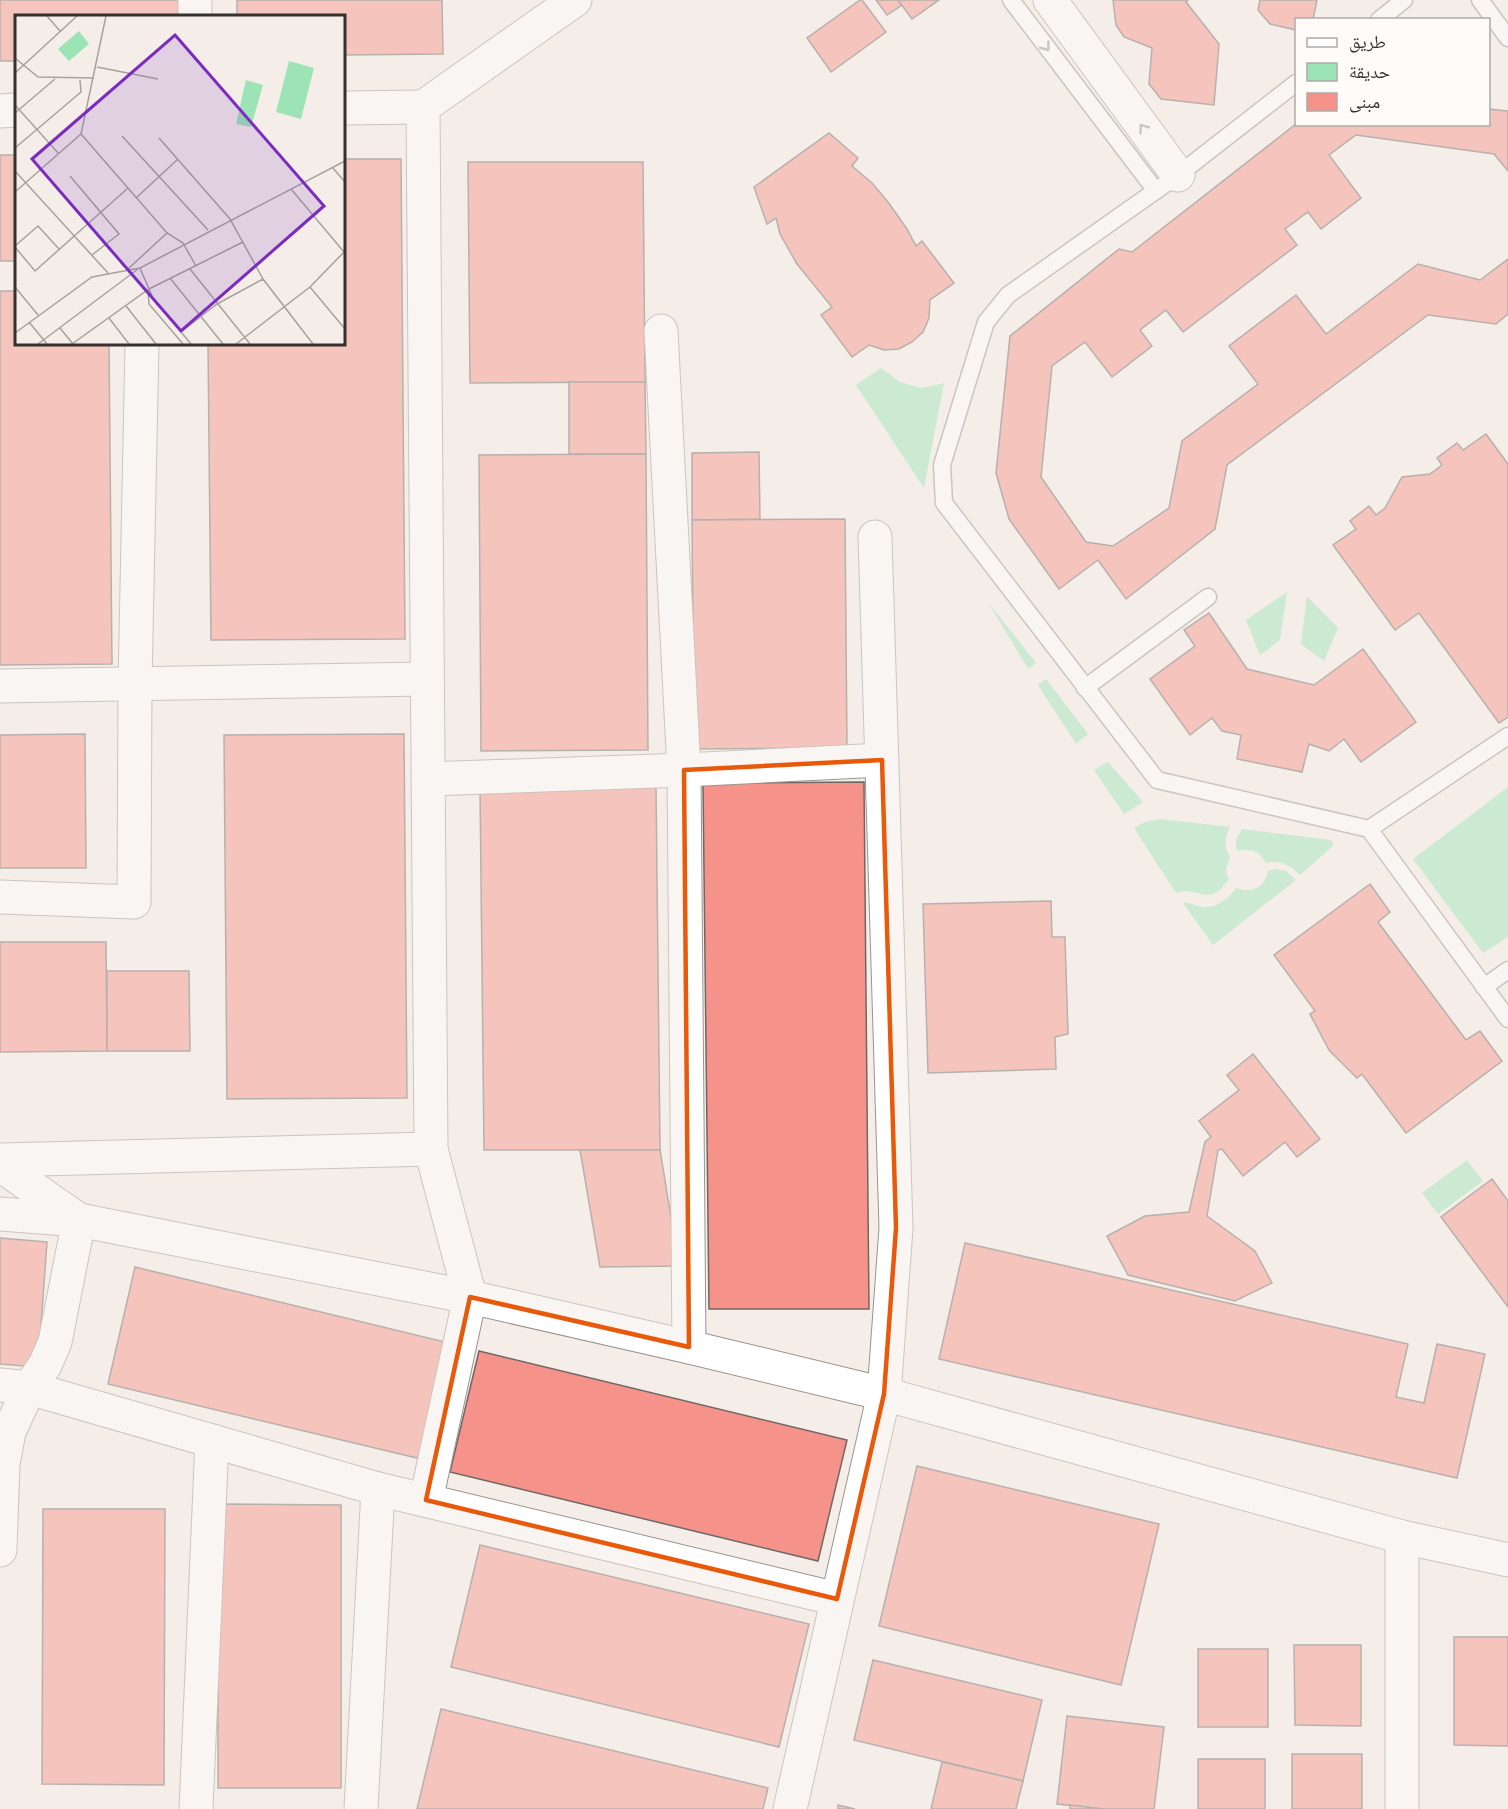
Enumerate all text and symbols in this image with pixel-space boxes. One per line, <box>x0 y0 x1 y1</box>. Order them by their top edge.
inset map <box>15 15 345 345</box>
legend <box>1295 18 1490 126</box>
text: طريق <box>1349 29 1386 56</box>
one-way arrow <box>1039 40 1050 51</box>
text: حديقة <box>1349 59 1390 86</box>
text: مبنى <box>1349 89 1380 116</box>
one-way arrow <box>1139 123 1150 134</box>

